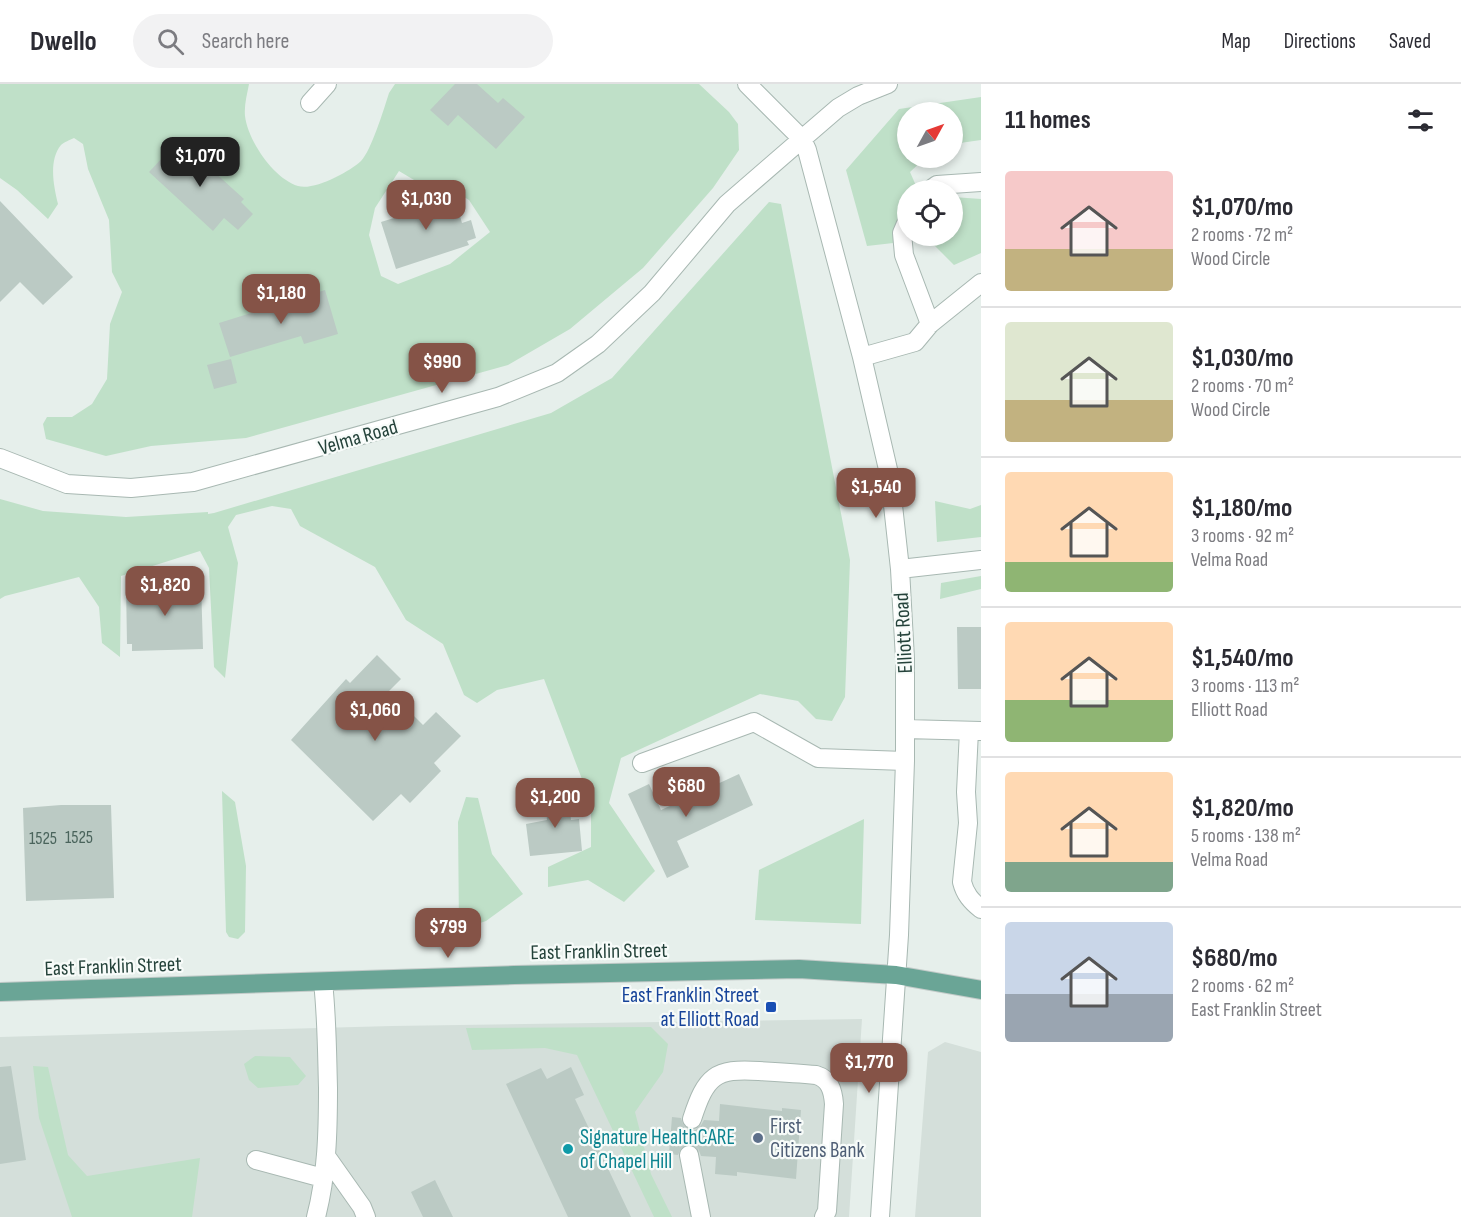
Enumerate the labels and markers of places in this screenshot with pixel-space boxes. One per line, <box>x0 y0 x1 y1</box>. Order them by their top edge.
pin: $1,070 <box>151 137 249 188</box>
pin: $1,030 <box>377 180 475 231</box>
pin: $1,180 <box>232 274 330 325</box>
pin: $990 <box>406 343 478 394</box>
pin: $1,540 <box>827 468 925 519</box>
pin: $1,820 <box>116 566 214 617</box>
pin: $1,060 <box>326 691 424 742</box>
pin: $680 <box>650 767 722 818</box>
pin: $1,200 <box>506 778 604 829</box>
pin: $799 <box>412 908 484 959</box>
place label: East Franklin Street at Elliott Road <box>622 983 759 1032</box>
marker: East Franklin Street at Elliott Road <box>764 1000 778 1014</box>
pin: $1,770 <box>820 1043 918 1094</box>
place label: First Citizens Bank <box>770 1114 864 1163</box>
place label: Signature HealthCARE of Chapel Hill <box>580 1125 735 1174</box>
marker: First Citizens Bank <box>751 1131 765 1145</box>
marker: Signature HealthCARE of Chapel Hill <box>561 1142 575 1156</box>

